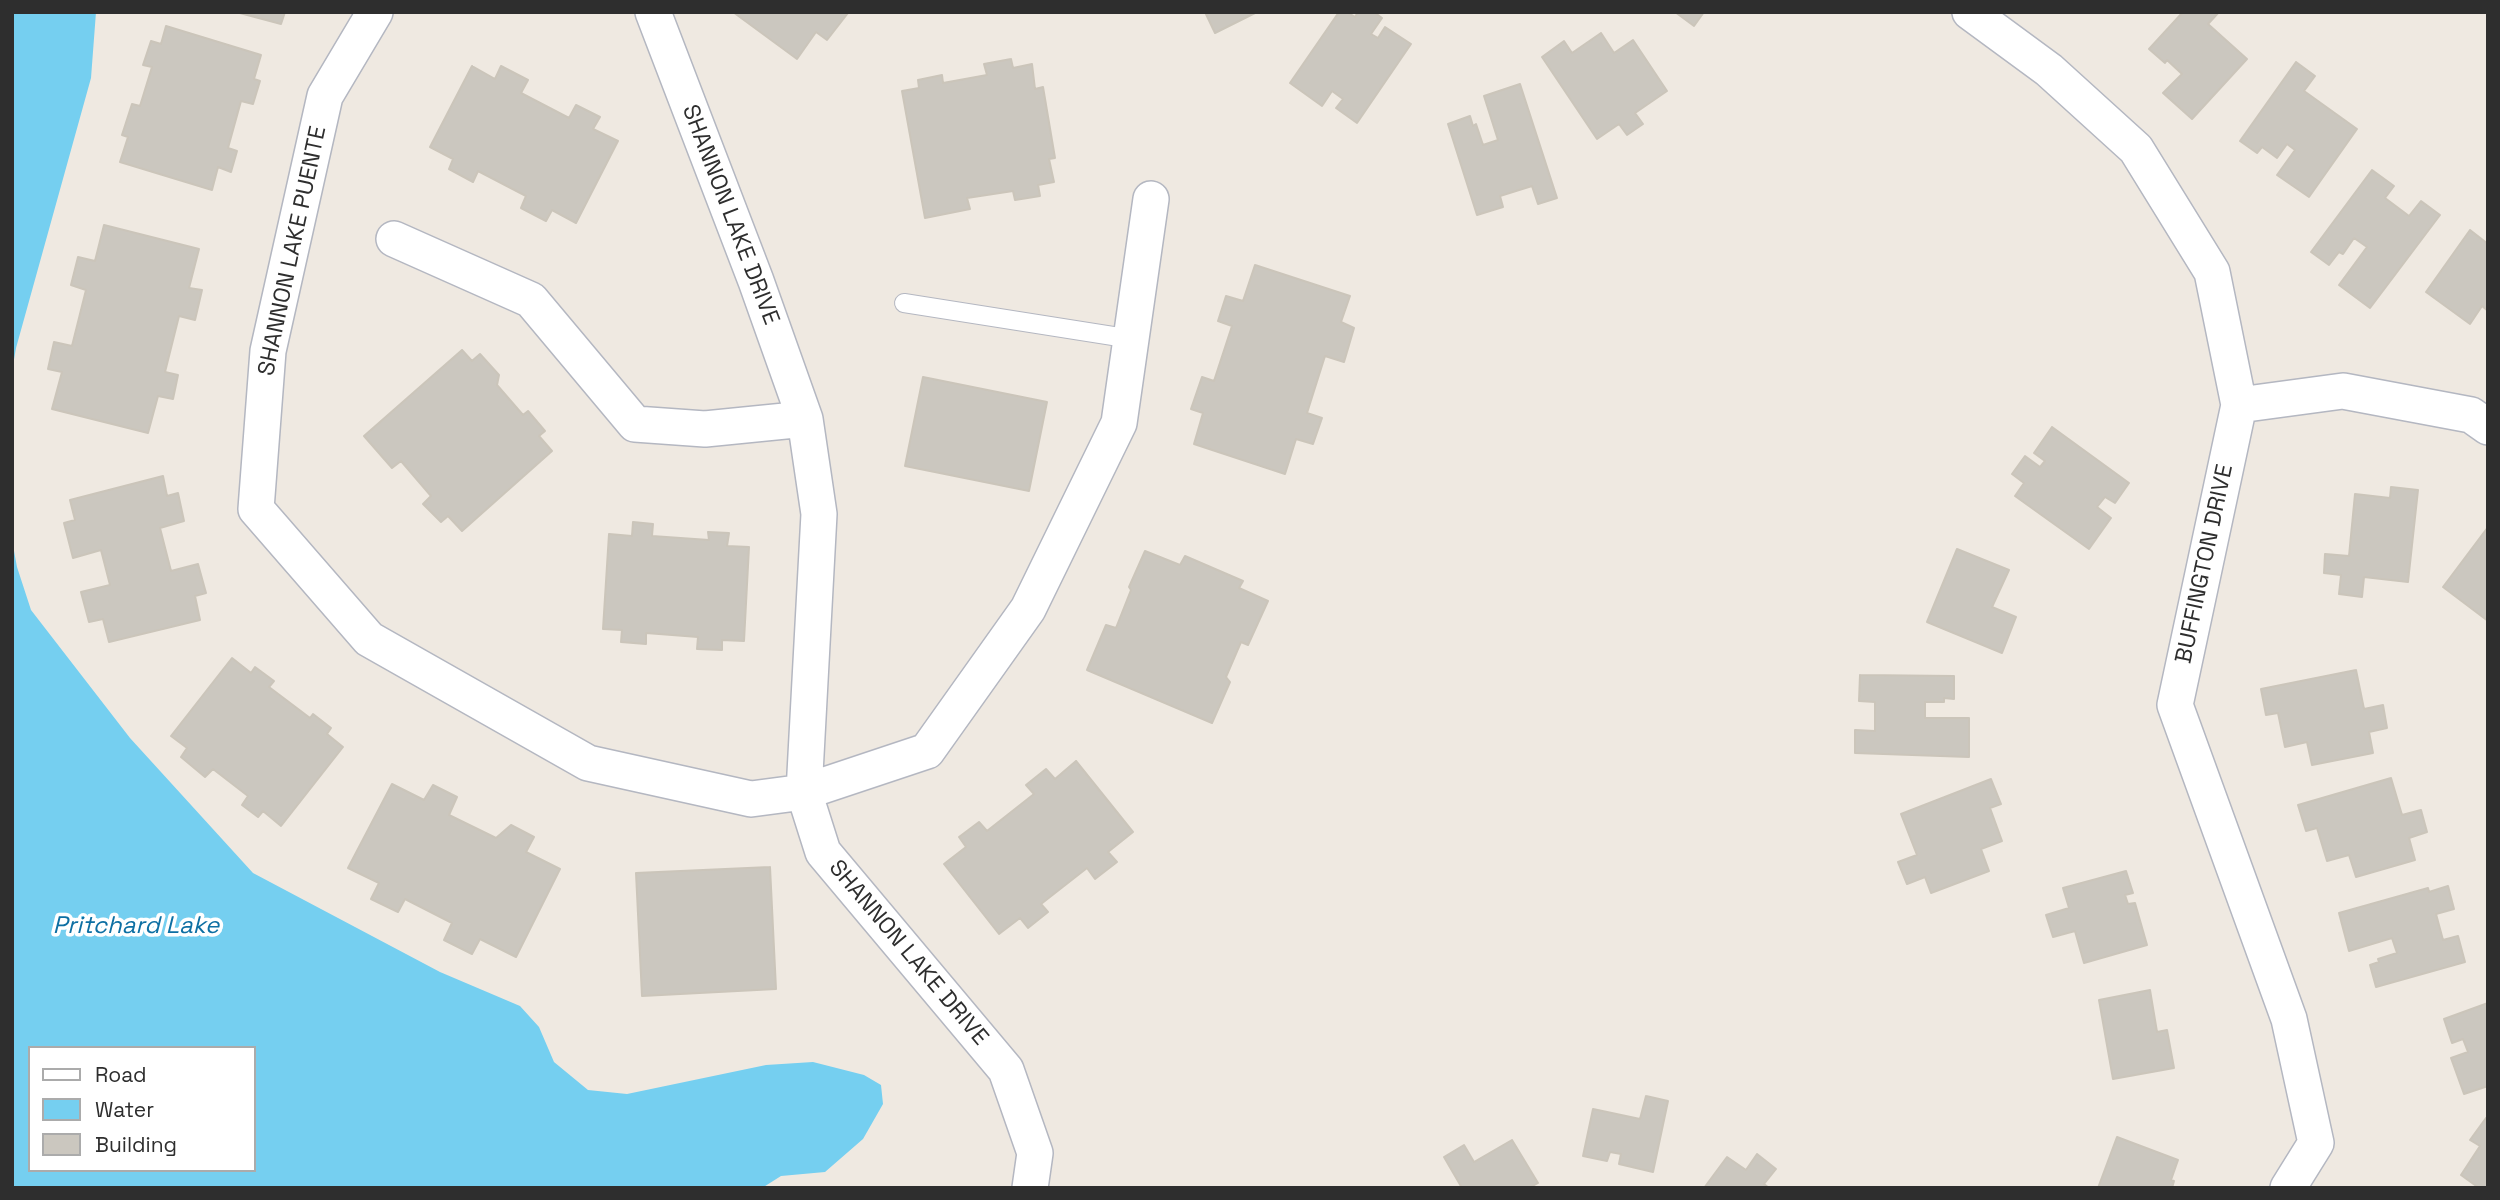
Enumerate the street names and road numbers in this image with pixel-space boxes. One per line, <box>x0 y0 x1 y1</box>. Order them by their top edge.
street label: SHANNON LAKE DRIVE <box>675 101 785 329</box>
street label: SHANNON LAKE PUENTE <box>253 124 333 378</box>
street label: BUFFINGTON DRIVE <box>2170 462 2240 666</box>
street label: SHANNON LAKE DRIVE <box>822 855 994 1051</box>

